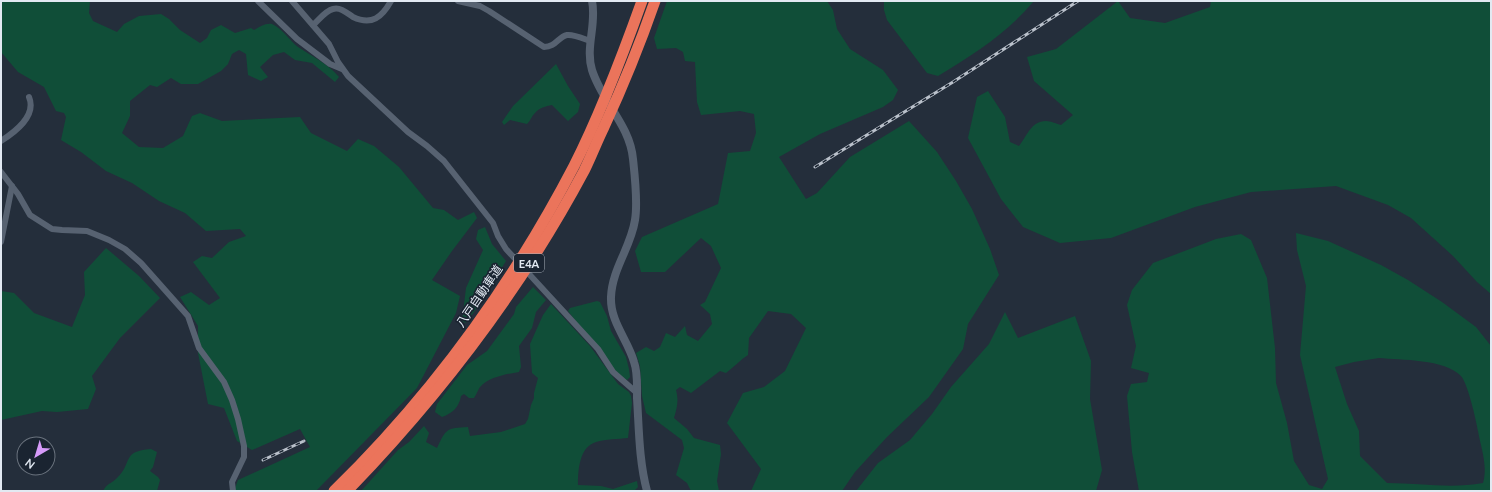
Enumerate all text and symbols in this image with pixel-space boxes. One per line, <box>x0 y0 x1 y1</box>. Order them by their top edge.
road number: E4A <box>514 254 544 272</box>
street label: 八戸自動車道 <box>453 262 505 330</box>
north arrow <box>16 436 56 476</box>
text: N <box>22 457 37 472</box>

